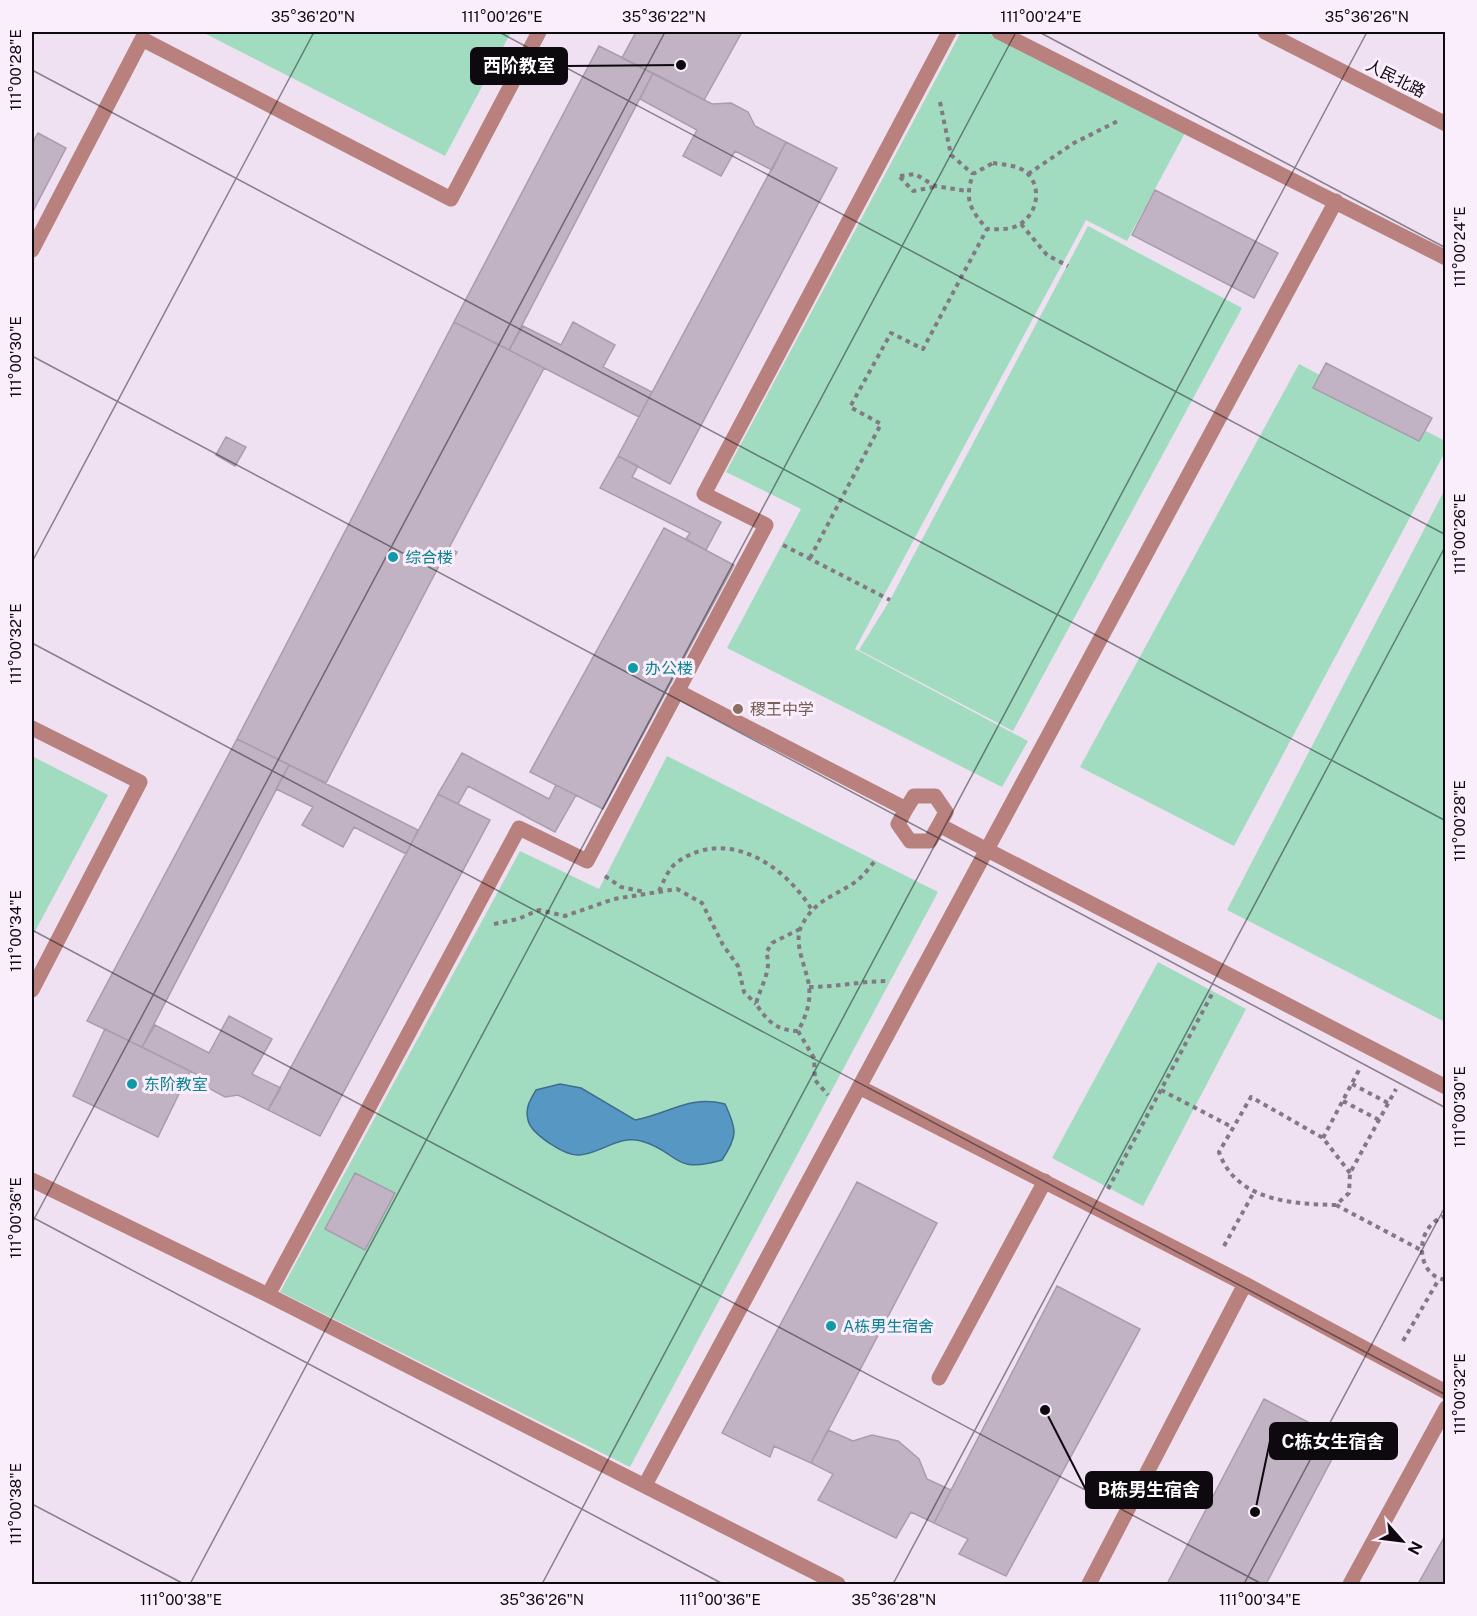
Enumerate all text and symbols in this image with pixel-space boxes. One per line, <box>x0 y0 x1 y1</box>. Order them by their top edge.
text: 35°36'20"N <box>271 8 355 25</box>
text: 111°00'26"E <box>461 8 543 25</box>
text: 35°36'22"N <box>622 8 706 25</box>
text: 111°00'24"E <box>1000 8 1082 25</box>
text: 35°36'26"N <box>1325 8 1409 25</box>
text: 111°00'28"E <box>7 29 24 111</box>
callout: 西阶教室 <box>471 48 567 84</box>
text: 西阶教室 <box>483 55 555 76</box>
street label: 人民北路 <box>1363 55 1429 101</box>
text: 111°00'24"E <box>1451 206 1468 288</box>
text: 111°00'30"E <box>7 316 24 398</box>
text: 111°00'26"E <box>1451 493 1468 575</box>
place label: 综合楼 <box>405 548 453 567</box>
marker: 综合楼 <box>386 550 400 564</box>
text: 111°00'32"E <box>7 603 24 685</box>
place label: 办公楼 <box>645 659 693 678</box>
marker: 办公楼 <box>626 661 640 675</box>
place label: 稷王中学 <box>750 700 814 719</box>
marker: 稷王中学 <box>731 702 745 716</box>
text: 111°00'28"E <box>1451 780 1468 862</box>
text: 111°00'34"E <box>7 890 24 972</box>
text: 111°00'30"E <box>1451 1066 1468 1148</box>
place label: 东阶教室 <box>144 1075 208 1094</box>
marker: 东阶教室 <box>125 1077 139 1091</box>
text: 111°00'36"E <box>7 1177 24 1259</box>
place label: A栋男生宿舍 <box>843 1317 934 1336</box>
marker: A栋男生宿舍 <box>824 1319 838 1333</box>
text: 111°00'32"E <box>1451 1353 1468 1435</box>
callout: C栋女生宿舍 <box>1270 1423 1397 1459</box>
text: C栋女生宿舍 <box>1282 1431 1384 1452</box>
text: 111°00'38"E <box>7 1463 24 1545</box>
callout: B栋男生宿舍 <box>1086 1472 1212 1508</box>
text: B栋男生宿舍 <box>1098 1479 1200 1500</box>
north arrow <box>1372 1511 1432 1571</box>
text: N <box>1403 1538 1426 1558</box>
text: 111°00'38"E <box>140 1591 222 1608</box>
text: 35°36'26"N <box>500 1591 584 1608</box>
text: 111°00'36"E <box>679 1591 761 1608</box>
text: 35°36'28"N <box>852 1591 936 1608</box>
text: 111°00'34"E <box>1219 1591 1301 1608</box>

